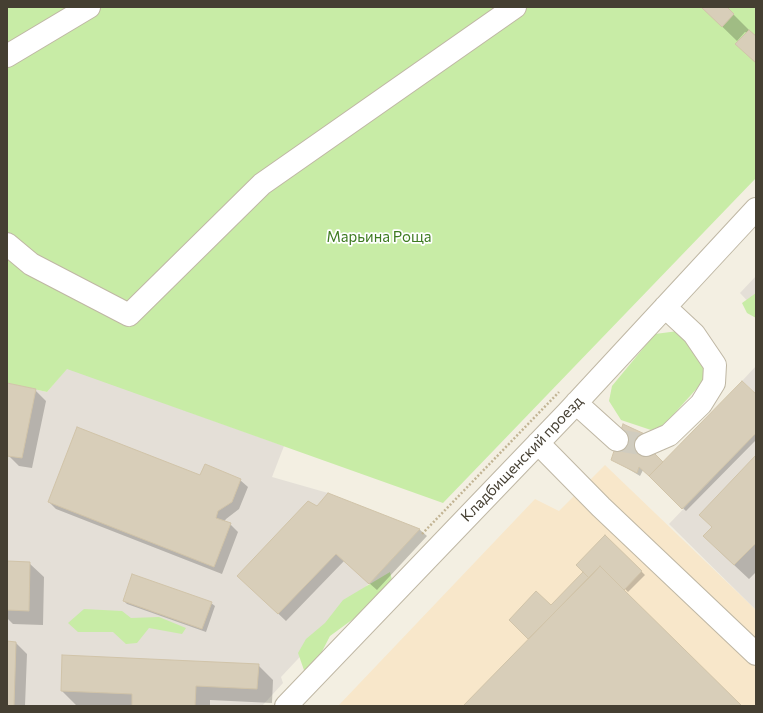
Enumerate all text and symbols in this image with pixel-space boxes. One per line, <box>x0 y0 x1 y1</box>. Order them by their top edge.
park label: Марьина Роща <box>327 228 431 246</box>
street label: Кладбищенский проезд <box>457 392 587 526</box>

